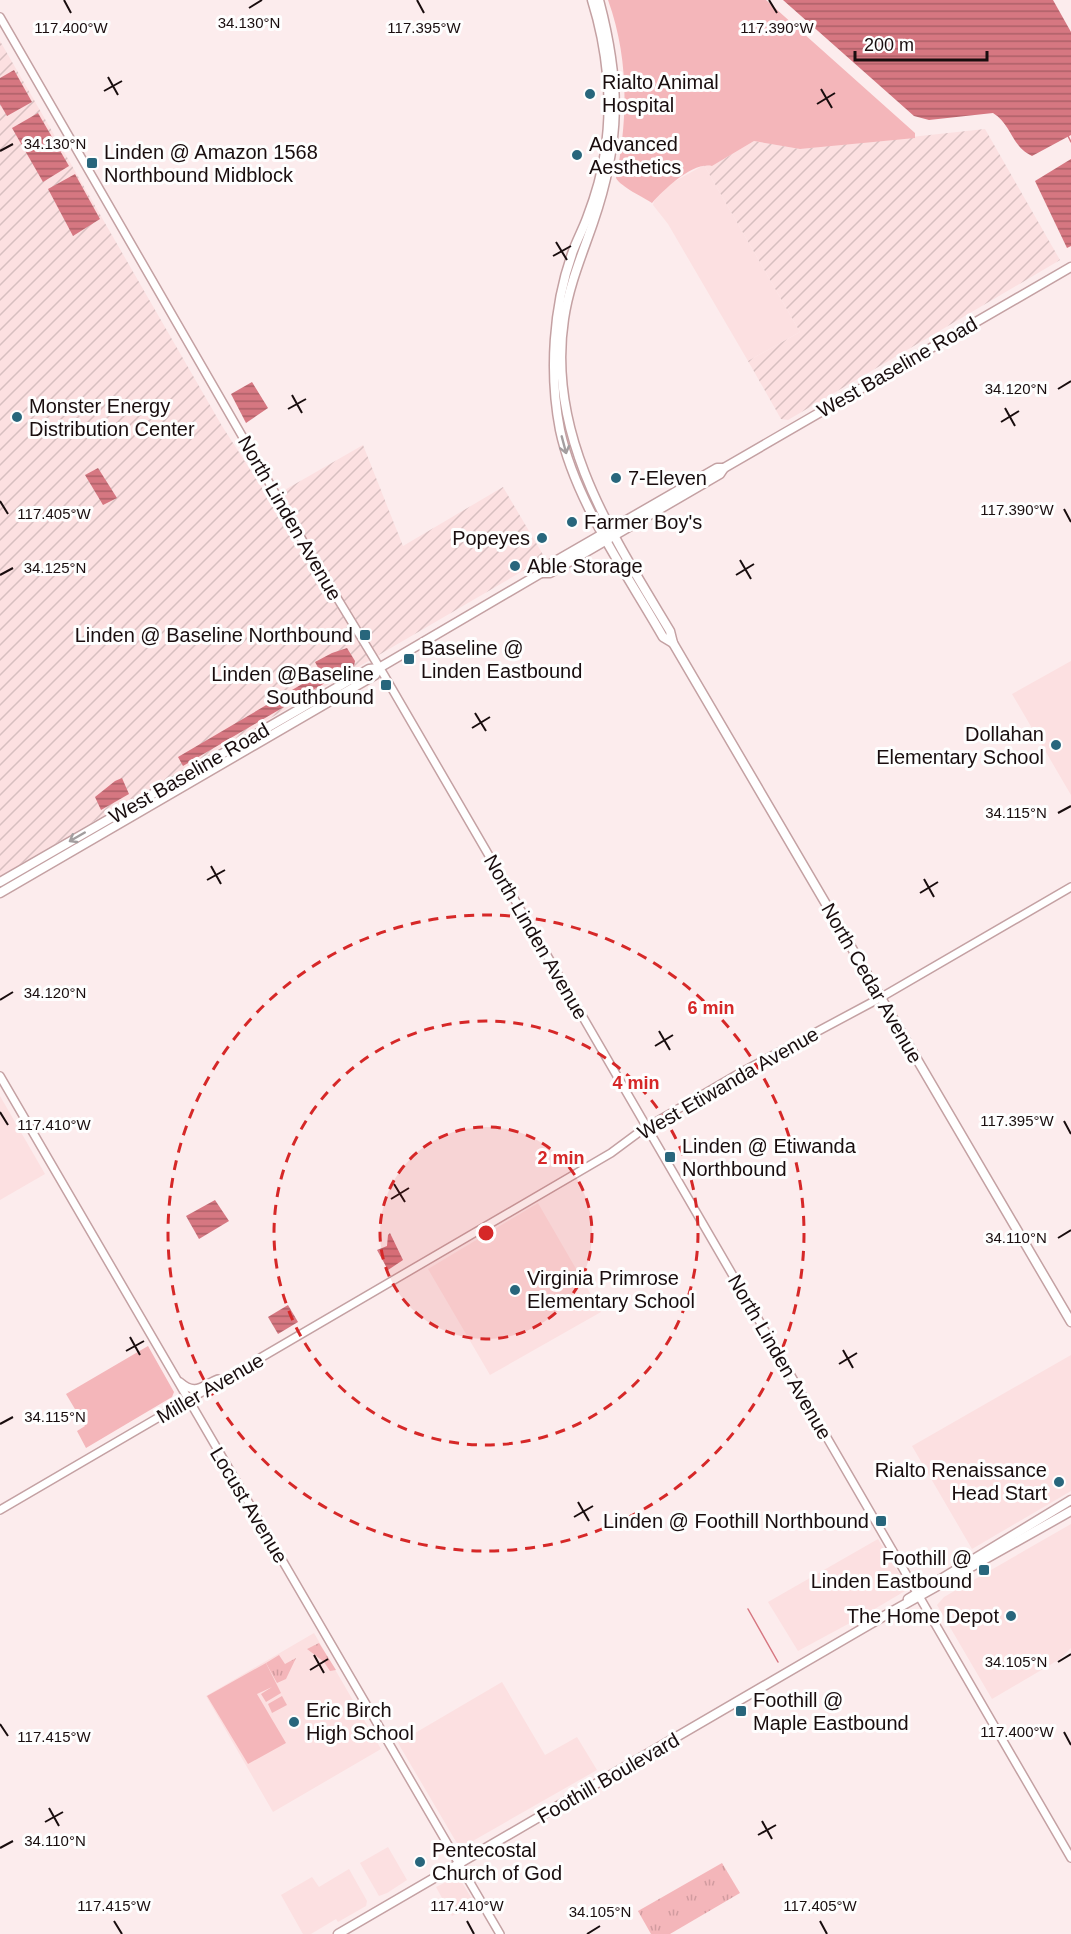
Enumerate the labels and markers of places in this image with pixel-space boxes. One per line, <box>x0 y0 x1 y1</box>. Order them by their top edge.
place label: Rialto Animal Hospital <box>602 71 719 116</box>
marker: Rialto Animal Hospital <box>583 87 597 101</box>
place label: Advanced Aesthetics <box>589 133 681 178</box>
place label: Linden @ Amazon 1568 Northbound Midblock <box>104 141 318 186</box>
marker: Advanced Aesthetics <box>570 148 584 162</box>
marker: Linden @ Amazon 1568 Northbound Midblock <box>85 156 99 170</box>
place label: Monster Energy Distribution Center <box>29 395 195 440</box>
marker: Monster Energy Distribution Center <box>10 410 24 424</box>
place label: 7-Eleven <box>628 467 707 489</box>
marker: 7-Eleven <box>609 471 623 485</box>
place label: Farmer Boy's <box>584 511 702 533</box>
marker: Farmer Boy's <box>565 515 579 529</box>
place label: Popeyes <box>452 527 530 549</box>
marker: Popeyes <box>535 531 549 545</box>
place label: Able Storage <box>527 555 643 577</box>
marker: Able Storage <box>508 559 522 573</box>
place label: Linden @ Baseline Northbound <box>75 624 353 646</box>
marker: Linden @ Baseline Northbound <box>358 628 372 642</box>
place label: Baseline @ Linden Eastbound <box>421 637 582 682</box>
marker: Baseline @ Linden Eastbound <box>402 652 416 666</box>
place label: Linden @Baseline Southbound <box>211 663 374 708</box>
marker: Linden @Baseline Southbound <box>379 678 393 692</box>
place label: Dollahan Elementary School <box>876 723 1044 768</box>
marker: Dollahan Elementary School <box>1049 738 1063 752</box>
place label: Linden @ Etiwanda Northbound <box>682 1135 857 1180</box>
marker: Linden @ Etiwanda Northbound <box>663 1150 677 1164</box>
centre of rings <box>476 1223 496 1243</box>
place label: Virginia Primrose Elementary School <box>527 1267 695 1312</box>
marker: Virginia Primrose Elementary School <box>508 1283 522 1297</box>
place label: Rialto Renaissance Head Start <box>875 1459 1047 1504</box>
marker: Rialto Renaissance Head Start <box>1052 1475 1066 1489</box>
place label: Linden @ Foothill Northbound <box>603 1510 869 1532</box>
marker: Linden @ Foothill Northbound <box>874 1514 888 1528</box>
place label: Foothill @ Linden Eastbound <box>811 1547 972 1592</box>
marker: Foothill @ Linden Eastbound <box>977 1563 991 1577</box>
place label: The Home Depot <box>847 1605 999 1627</box>
marker: The Home Depot <box>1004 1609 1018 1623</box>
place label: Foothill @ Maple Eastbound <box>753 1689 909 1734</box>
place label: Eric Birch High School <box>306 1699 414 1744</box>
marker: Foothill @ Maple Eastbound <box>734 1704 748 1718</box>
marker: Eric Birch High School <box>287 1715 301 1729</box>
place label: Pentecostal Church of God <box>432 1839 562 1884</box>
marker: Pentecostal Church of God <box>413 1855 427 1869</box>

